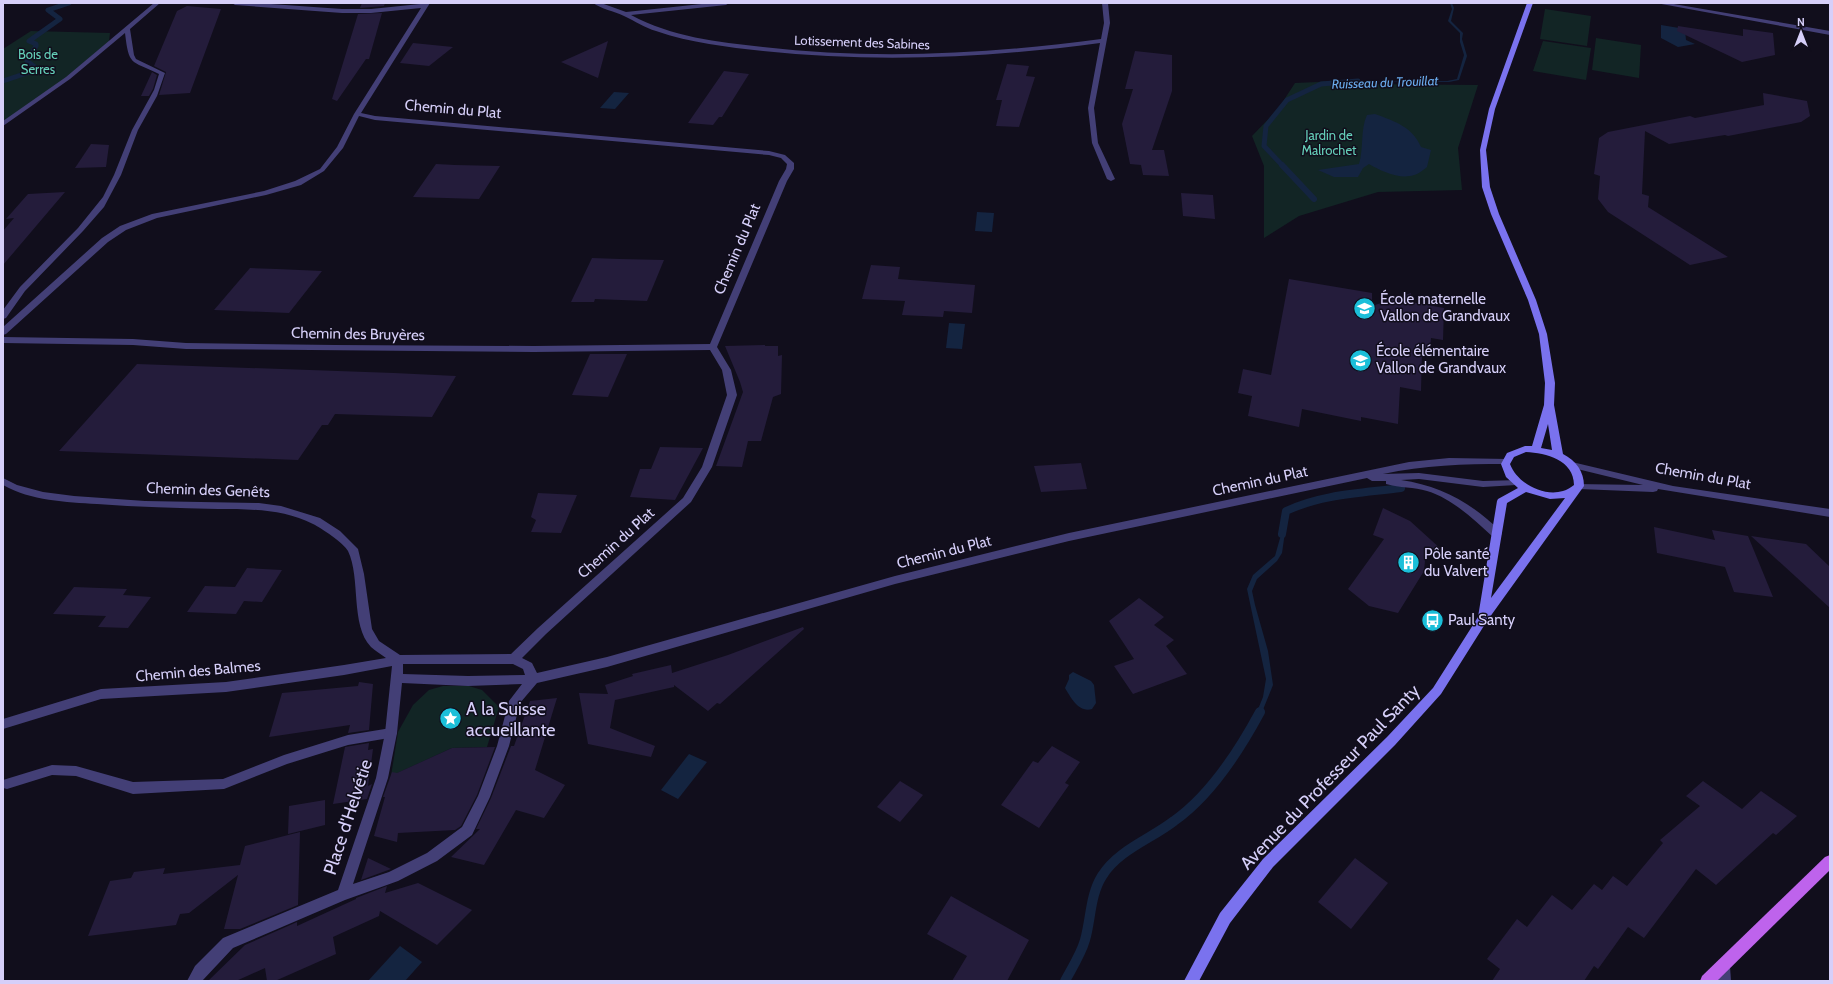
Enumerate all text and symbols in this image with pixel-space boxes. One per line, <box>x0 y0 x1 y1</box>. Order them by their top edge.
north arrow <box>1781 12 1821 52</box>
text: N <box>1797 15 1805 29</box>
street label: Lotissement des Sabines <box>794 32 931 52</box>
park label: Bois de Serres <box>18 46 58 77</box>
water label: Ruisseau du Trouillat <box>1331 72 1440 92</box>
street label: Chemin du Plat <box>404 96 502 122</box>
park label: Jardin de Malrochet <box>1302 127 1357 158</box>
street label: Chemin du Plat <box>710 201 764 297</box>
place label: École maternelle Vallon de Grandvaux <box>1380 289 1510 325</box>
school or university icon: École maternelle Vallon de Grandvaux <box>1352 295 1378 321</box>
street label: Chemin des Bruyères <box>291 324 425 344</box>
place label: École élémentaire Vallon de Grandvaux <box>1376 341 1506 377</box>
school or university icon: École élémentaire Vallon de Grandvaux <box>1348 347 1374 373</box>
street label: Chemin du Plat <box>1654 459 1752 493</box>
street label: Chemin du Plat <box>1211 462 1309 500</box>
street label: Chemin des Genêts <box>146 479 270 501</box>
street label: Chemin du Plat <box>574 504 658 582</box>
street label: Chemin du Plat <box>895 532 993 572</box>
place label: Pôle santé du Valvert <box>1424 545 1490 580</box>
building icon: Pôle santé du Valvert <box>1396 550 1422 576</box>
bus stop icon: Paul Santy <box>1419 607 1445 633</box>
place label: Paul Santy <box>1448 611 1516 629</box>
street label: Chemin des Balmes <box>135 657 261 685</box>
street label: Avenue du Professeur Paul Santy <box>1236 680 1424 874</box>
place label: A la Suisse accueillante <box>466 698 556 741</box>
place icon: A la Suisse accueillante <box>438 706 464 732</box>
street label: Place d'Helvétie <box>319 756 377 878</box>

